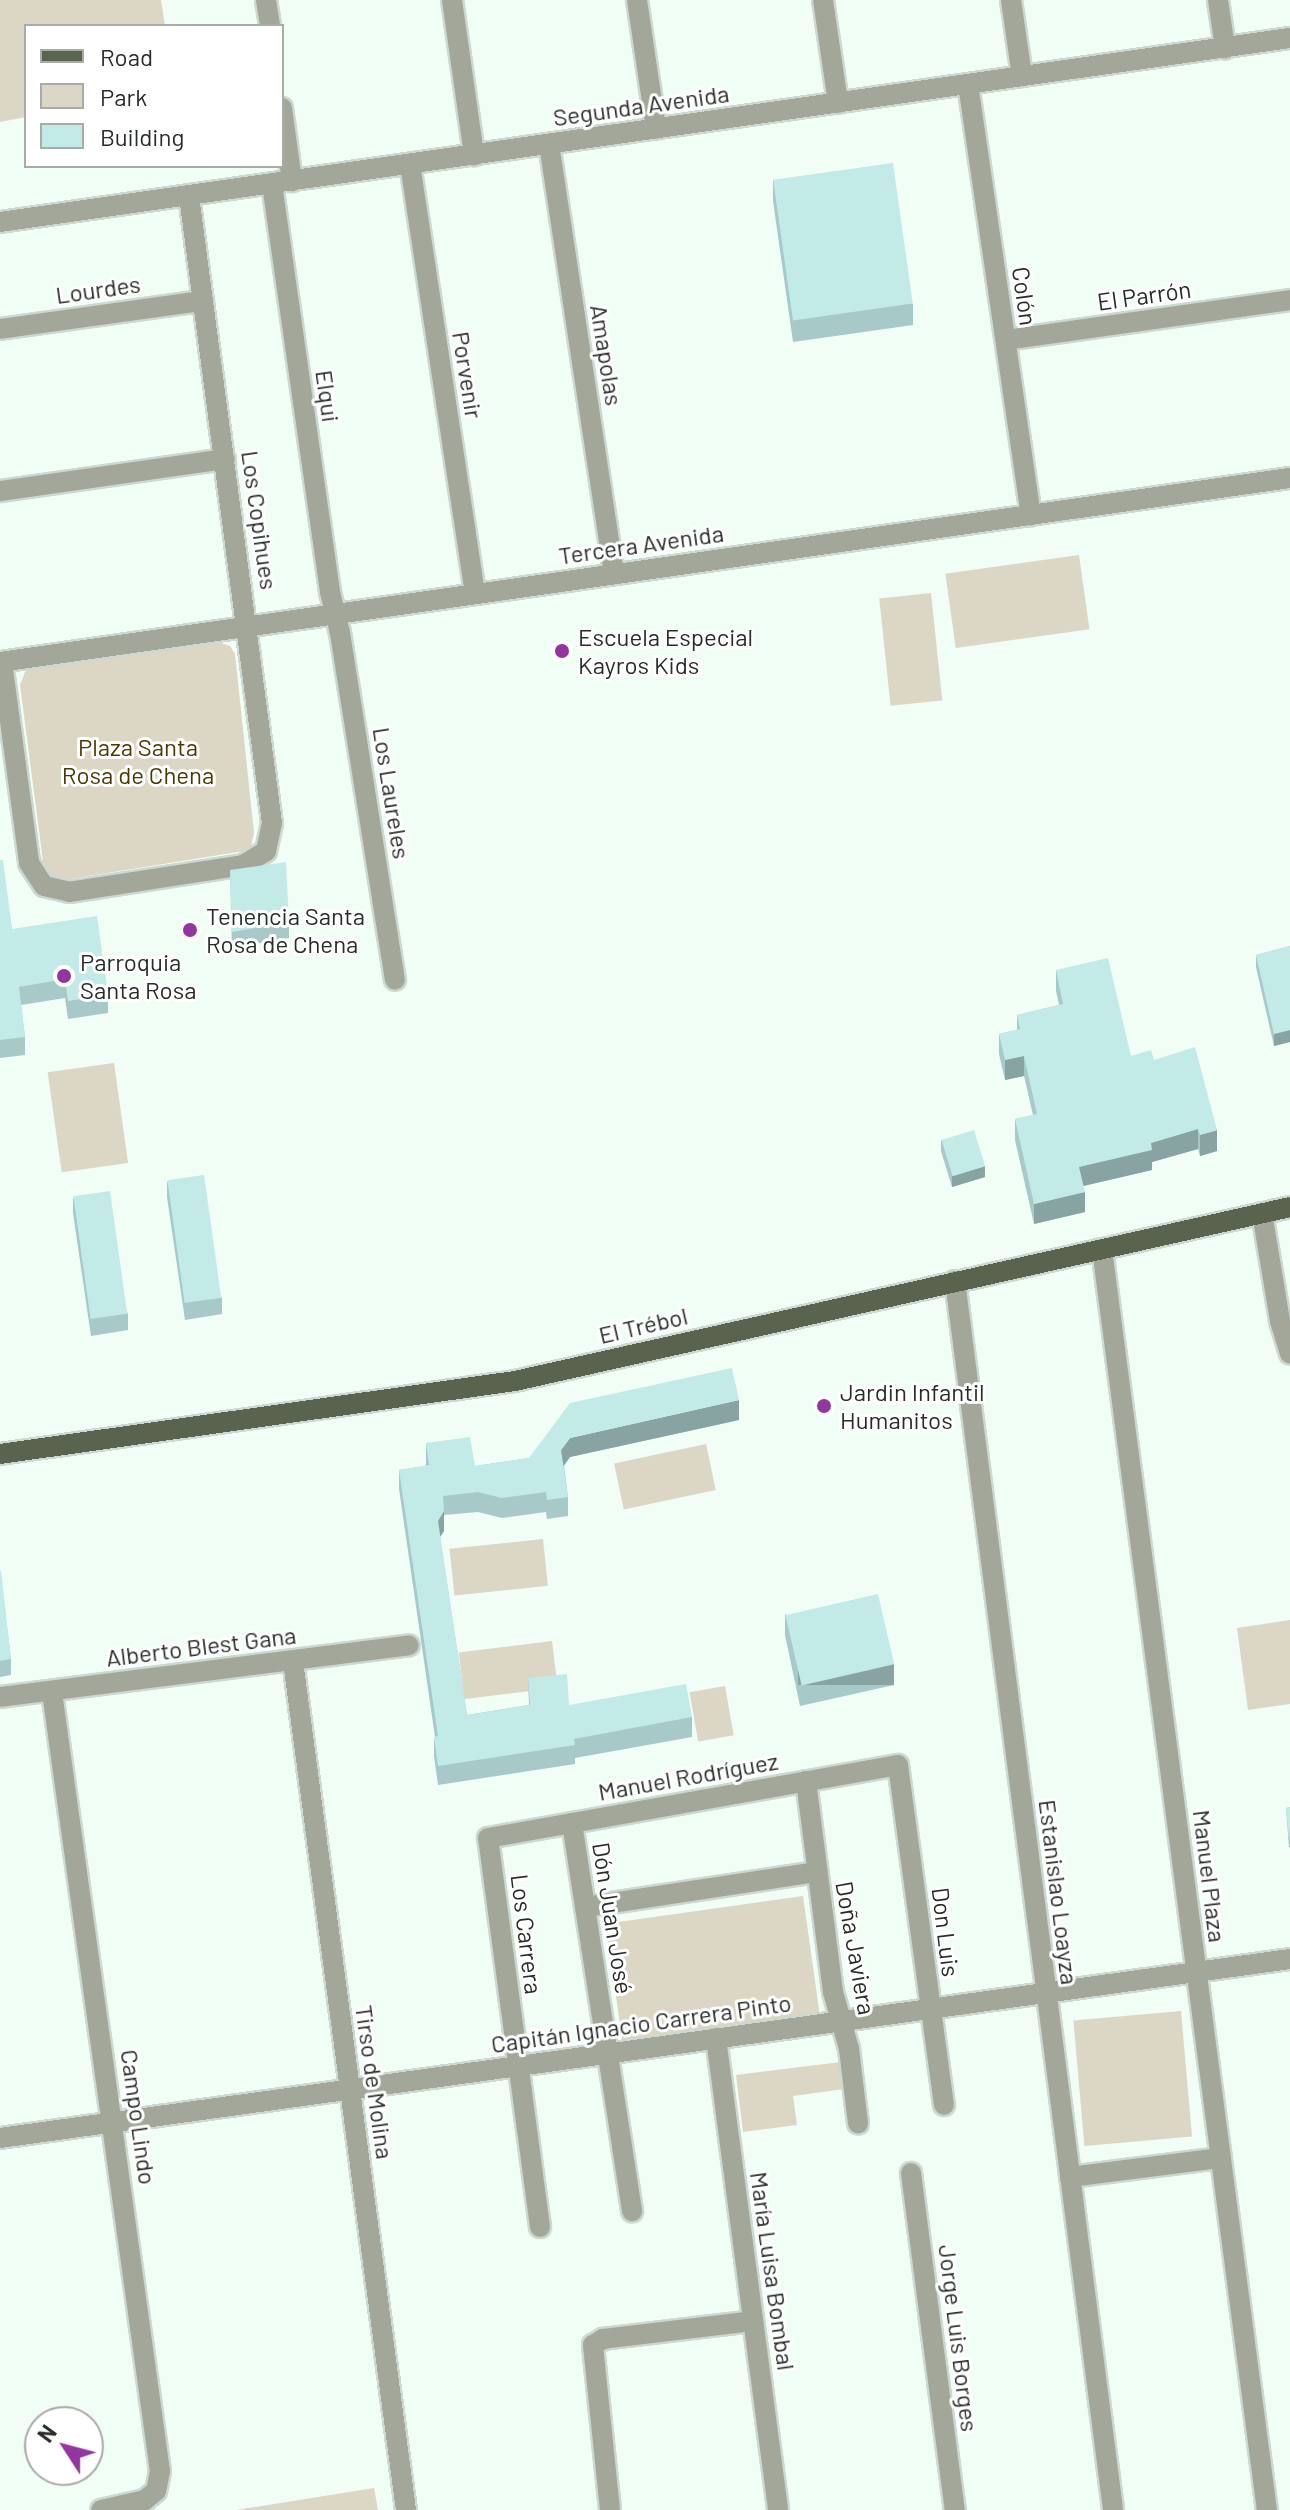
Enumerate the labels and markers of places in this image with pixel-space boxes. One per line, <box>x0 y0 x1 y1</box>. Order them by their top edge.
place label: Escuela Especial Kayros Kids <box>578 623 753 679</box>
marker: Escuela Especial Kayros Kids <box>553 642 571 660</box>
place label: Tenencia Santa Rosa de Chena <box>206 902 365 958</box>
marker: Tenencia Santa Rosa de Chena <box>181 921 199 939</box>
place label: Parroquia Santa Rosa <box>80 948 196 1004</box>
marker: Parroquia Santa Rosa <box>55 967 73 985</box>
place label: Jardin Infantil Humanitos <box>840 1378 985 1434</box>
marker: Jardin Infantil Humanitos <box>815 1397 833 1415</box>

